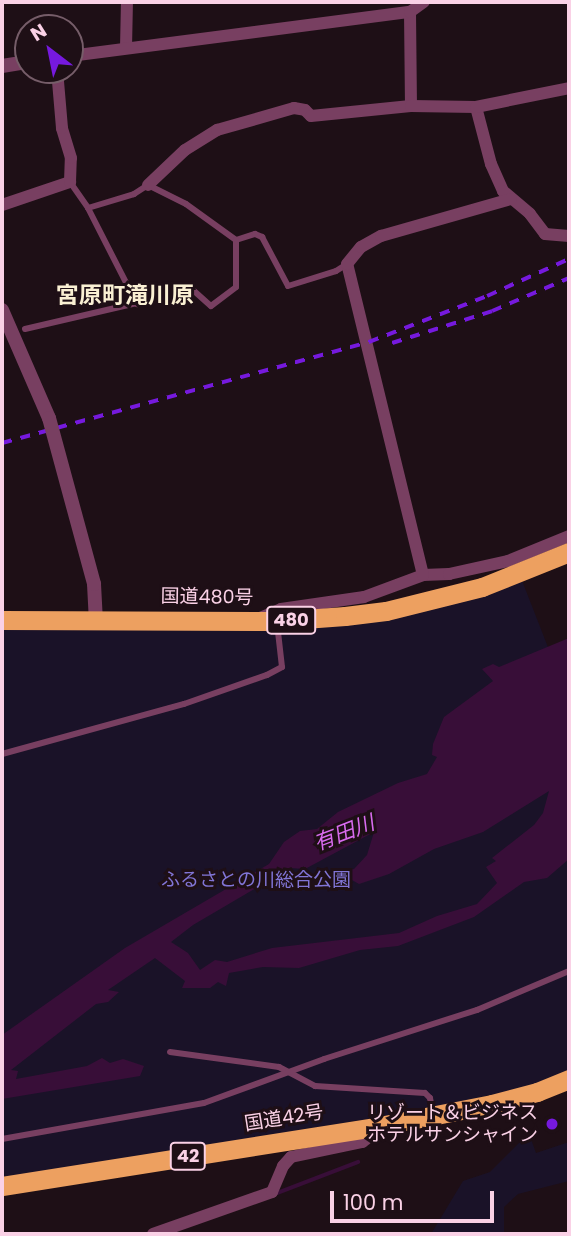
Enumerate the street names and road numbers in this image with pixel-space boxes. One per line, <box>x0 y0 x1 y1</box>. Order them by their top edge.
street label: 国道480号 <box>160 585 254 609</box>
road number: 480 <box>265 606 317 634</box>
street label: 国道42号 <box>243 1100 325 1136</box>
road number: 42 <box>169 1142 207 1170</box>

